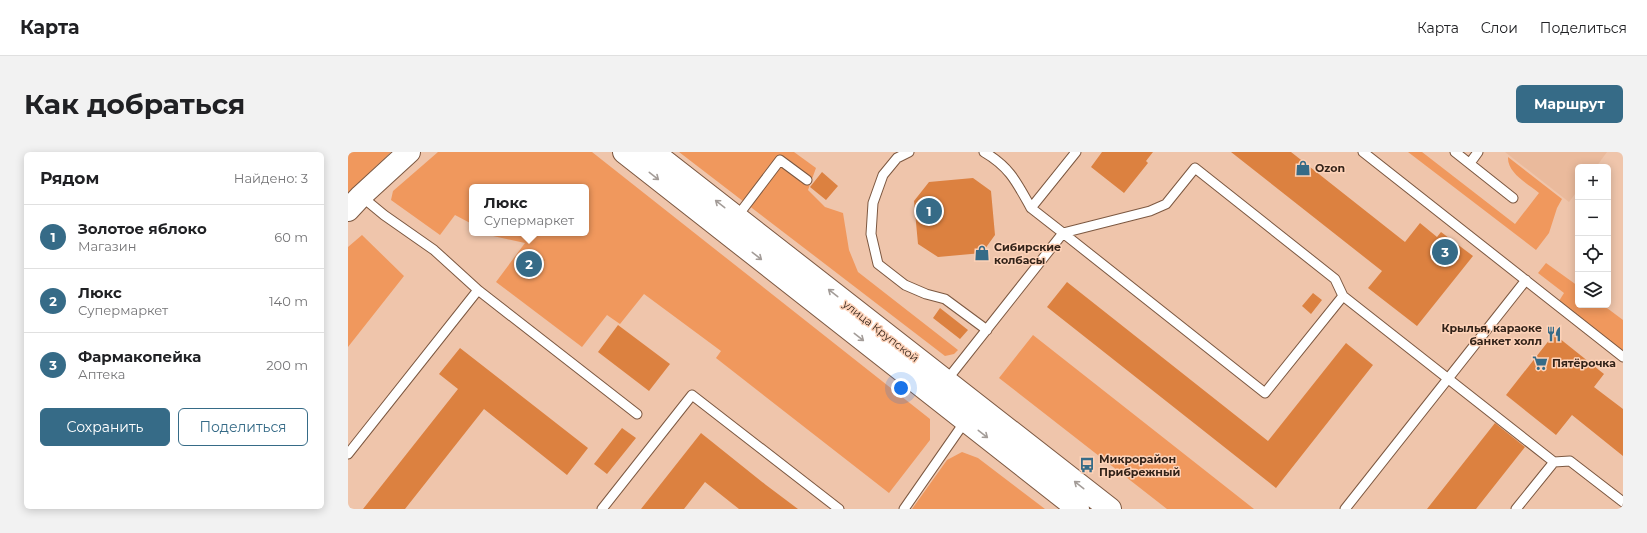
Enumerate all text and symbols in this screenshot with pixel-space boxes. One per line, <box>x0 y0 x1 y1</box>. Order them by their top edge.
text: Карта <box>20 16 80 39</box>
text: Карта <box>1417 19 1459 37</box>
text: Слои <box>1481 19 1518 37</box>
text: Поделиться <box>1540 19 1627 37</box>
button: Маршрут <box>1516 85 1623 123</box>
text: Как добраться <box>24 87 245 121</box>
shop icon: Ozon <box>1294 159 1312 177</box>
place label: Ozon <box>1315 161 1345 175</box>
map controls <box>1575 164 1611 308</box>
button: + <box>1575 164 1611 200</box>
text: Рядом <box>40 168 99 188</box>
text: Найдено: 3 <box>234 170 308 186</box>
one-way arrow <box>649 172 660 180</box>
popup <box>469 184 589 236</box>
text: Люкс <box>484 193 528 212</box>
pin: 1 <box>916 196 942 226</box>
one-way arrow <box>714 200 725 209</box>
button: − <box>1575 200 1611 236</box>
text: Супермаркет <box>484 212 574 228</box>
text: Золотое яблоко <box>78 219 207 238</box>
text: 1 <box>50 229 56 245</box>
text: 60 m <box>274 229 308 245</box>
button: locate <box>1575 236 1611 272</box>
pin: 3 <box>1432 237 1458 267</box>
text: Магазин <box>78 238 137 254</box>
place label: Сибирские колбасы <box>994 240 1061 267</box>
shop icon: Сибирские колбасы <box>973 244 991 262</box>
pin: 2 <box>516 249 542 279</box>
one-way arrow <box>751 252 762 261</box>
button: layers <box>1575 272 1611 308</box>
text: Люкс <box>78 283 122 302</box>
one-way arrow <box>828 289 839 297</box>
text: 2 <box>49 293 57 309</box>
text: 140 m <box>269 293 308 309</box>
street label: улица Крупской <box>839 296 922 365</box>
text: Супермаркет <box>78 302 168 318</box>
place label: Крылья, караоке банкет холл <box>1442 321 1542 348</box>
restaurant icon: Крылья, караоке банкет холл <box>1545 325 1563 343</box>
one-way arrow <box>853 332 864 341</box>
text: Фармакопейка <box>78 347 201 366</box>
supermarket icon: Пятёрочка <box>1531 354 1549 372</box>
place label: Пятёрочка <box>1552 356 1616 370</box>
text: 3 <box>49 357 57 373</box>
text: 200 m <box>266 357 308 373</box>
text: Аптека <box>78 366 125 382</box>
your location <box>891 378 911 398</box>
button: Сохранить <box>40 408 170 446</box>
button: Поделиться <box>178 408 308 446</box>
one-way arrow <box>978 430 989 438</box>
place label: Микрорайон Прибрежный <box>1099 452 1180 479</box>
bus stop icon: Микрорайон Прибрежный <box>1078 456 1096 474</box>
one-way arrow <box>1073 481 1084 489</box>

